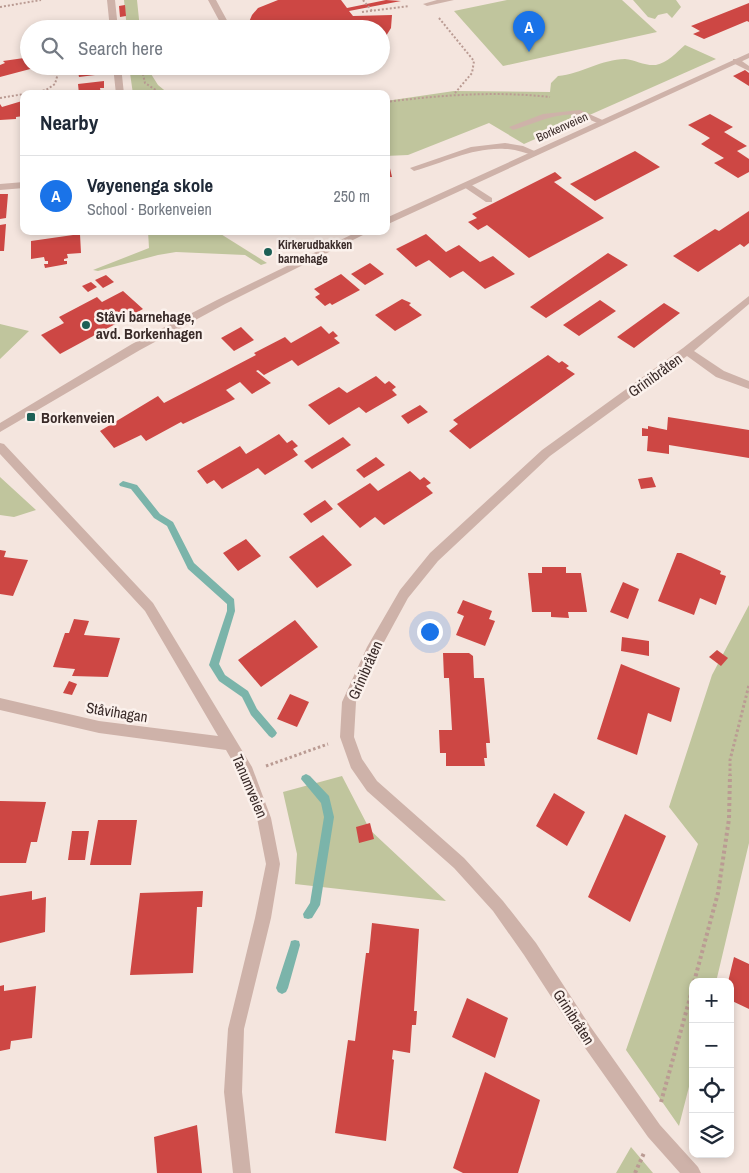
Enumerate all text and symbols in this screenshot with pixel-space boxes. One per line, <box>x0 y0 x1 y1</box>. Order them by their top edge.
pin: A <box>513 11 545 52</box>
search box <box>20 20 390 75</box>
icon: search <box>38 34 66 62</box>
text: Search here <box>78 35 163 61</box>
text: Nearby <box>40 108 98 137</box>
street label: Borkenveien <box>534 108 590 146</box>
text: Vøyenenga skole <box>87 172 213 198</box>
text: A <box>51 185 61 207</box>
text: 250 m <box>334 185 370 207</box>
text: School · Borkenveien <box>87 198 212 220</box>
place label: Kirkerudbakken barnehage <box>278 237 352 267</box>
marker: Kirkerudbakken barnehage <box>262 246 274 258</box>
place label: Ståvi barnehage, avd. Borkenhagen <box>96 306 203 344</box>
marker: Ståvi barnehage, avd. Borkenhagen <box>80 319 92 331</box>
street label: Grinibråten <box>624 348 686 402</box>
place label: Borkenveien <box>41 407 115 428</box>
marker: Borkenveien <box>25 411 37 423</box>
your location <box>417 619 443 645</box>
street label: Grinibråten <box>343 637 387 703</box>
street label: Ståvihagan <box>85 697 149 727</box>
street label: Tanumveien <box>227 751 273 821</box>
map controls <box>689 978 734 1158</box>
button: + <box>689 978 734 1023</box>
street label: Grinibråten <box>548 985 600 1049</box>
button: − <box>689 1023 734 1068</box>
button: locate <box>689 1068 734 1113</box>
button: layers <box>689 1113 734 1158</box>

